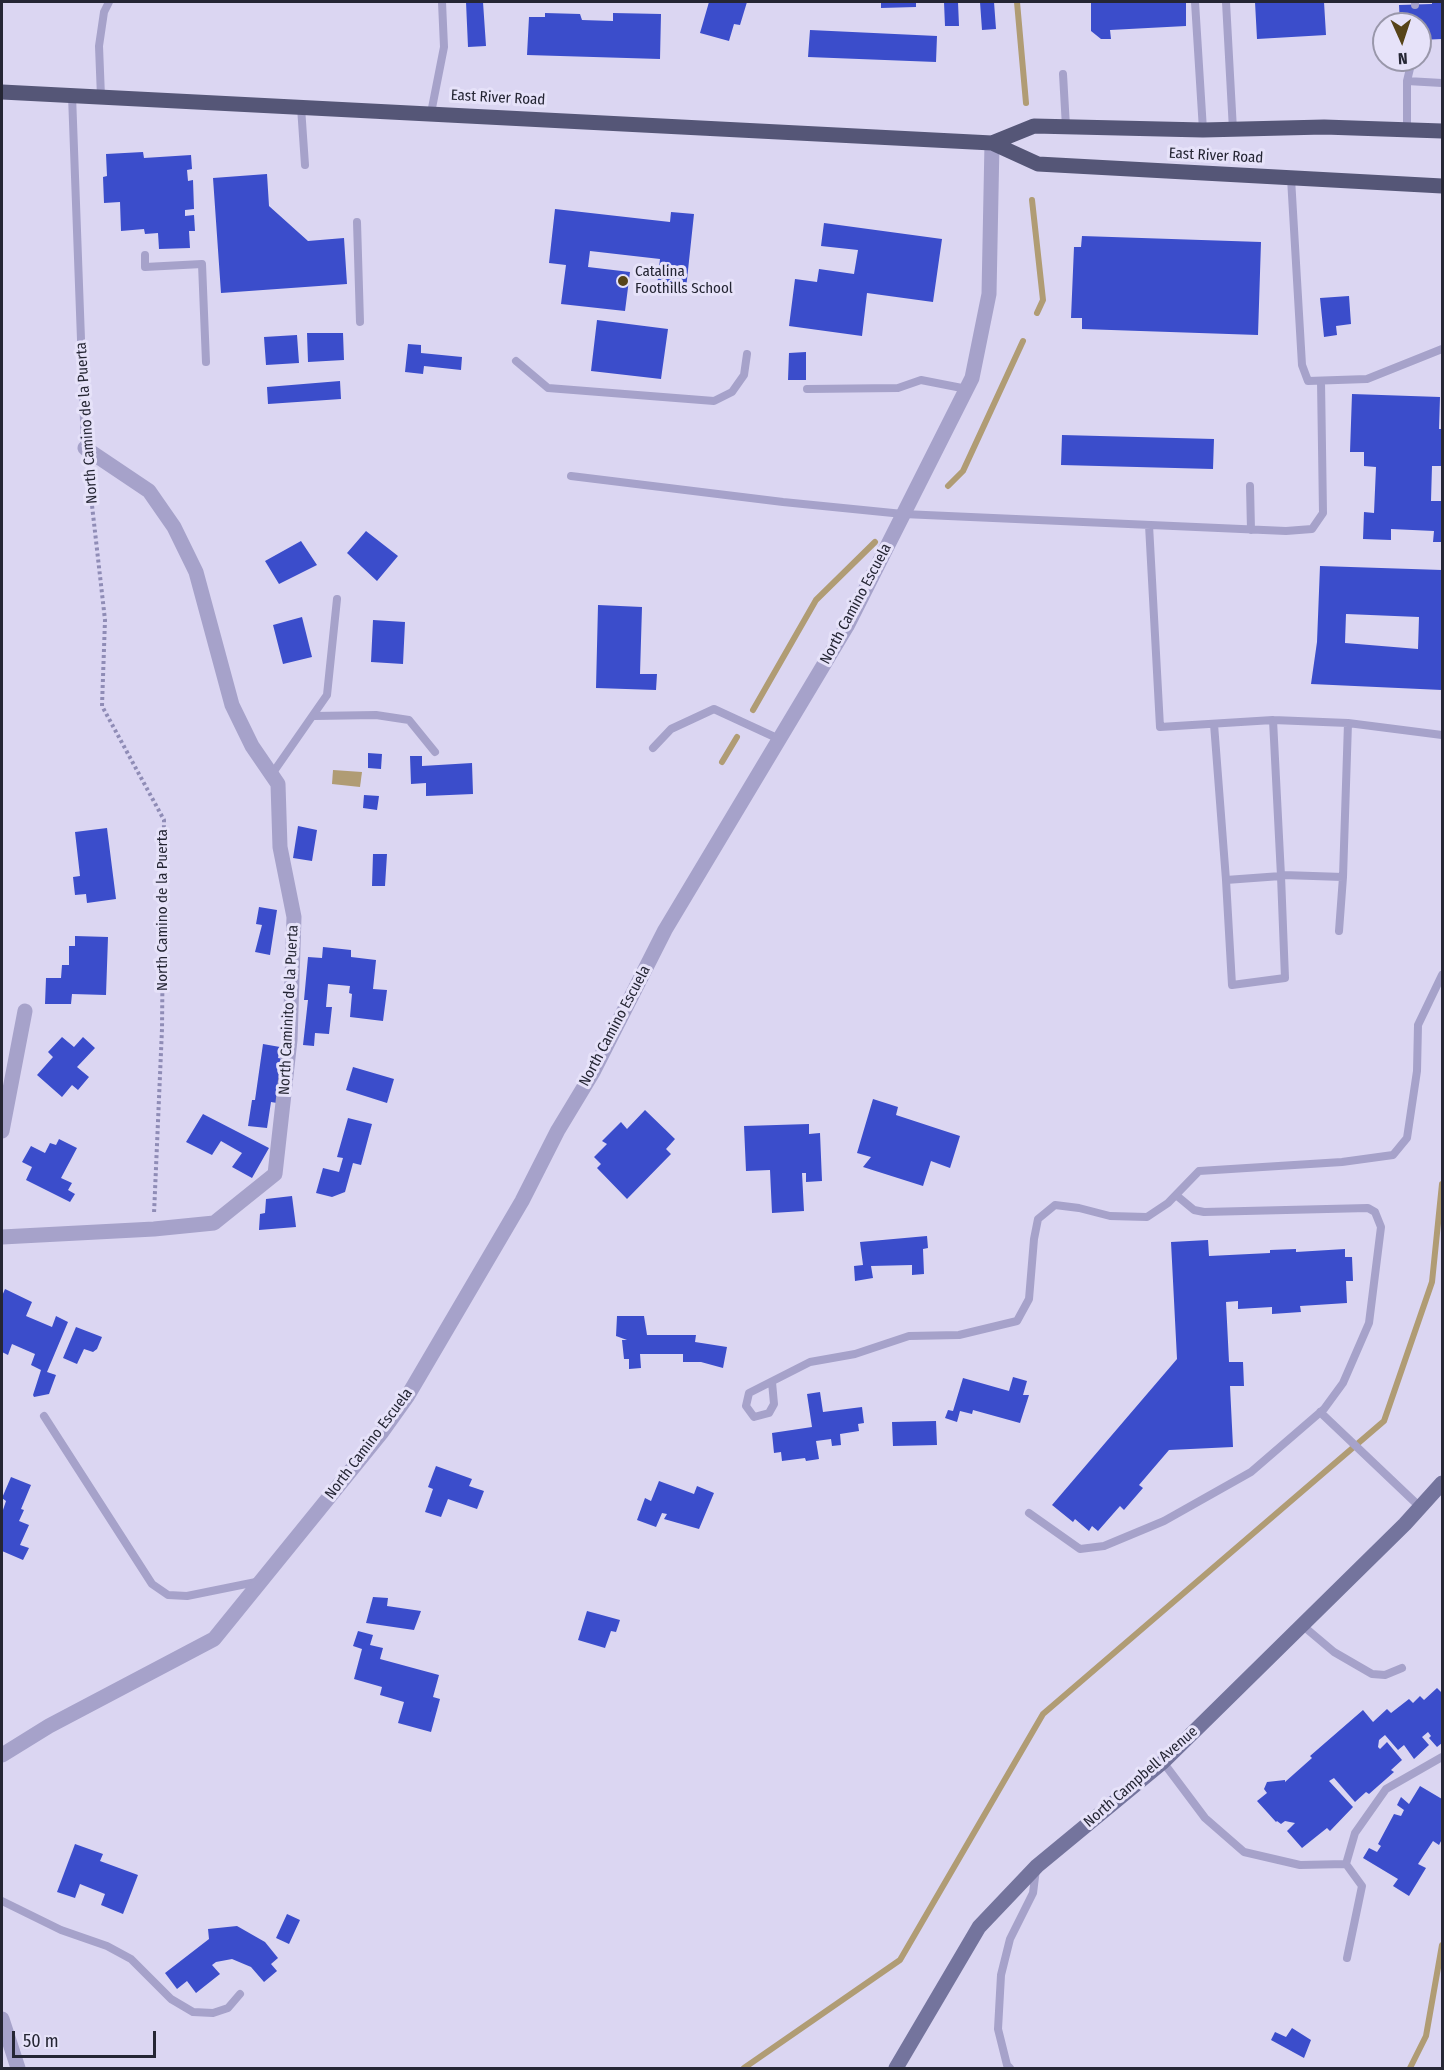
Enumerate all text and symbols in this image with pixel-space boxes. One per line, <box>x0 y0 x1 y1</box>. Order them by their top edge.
north arrow <box>1372 12 1432 72</box>
text: N <box>1398 49 1408 68</box>
street label: East River Road <box>450 87 546 109</box>
street label: East River Road <box>1168 145 1264 167</box>
place label: Catalina Foothills School <box>635 263 733 298</box>
marker: Catalina Foothills School <box>616 274 630 288</box>
street label: North Camino de la Puerta <box>72 342 102 504</box>
street label: North Camino Escuela <box>817 541 895 667</box>
street label: North Camino de la Puerta <box>154 829 172 991</box>
street label: North Caminito de la Puerta <box>276 924 302 1096</box>
street label: North Camino Escuela <box>576 963 654 1089</box>
street label: North Camino Escuela <box>321 1385 417 1503</box>
street label: North Campbell Avenue <box>1080 1723 1202 1831</box>
scale bar <box>15 2019 159 2057</box>
text: 50 m <box>23 2030 59 2052</box>

